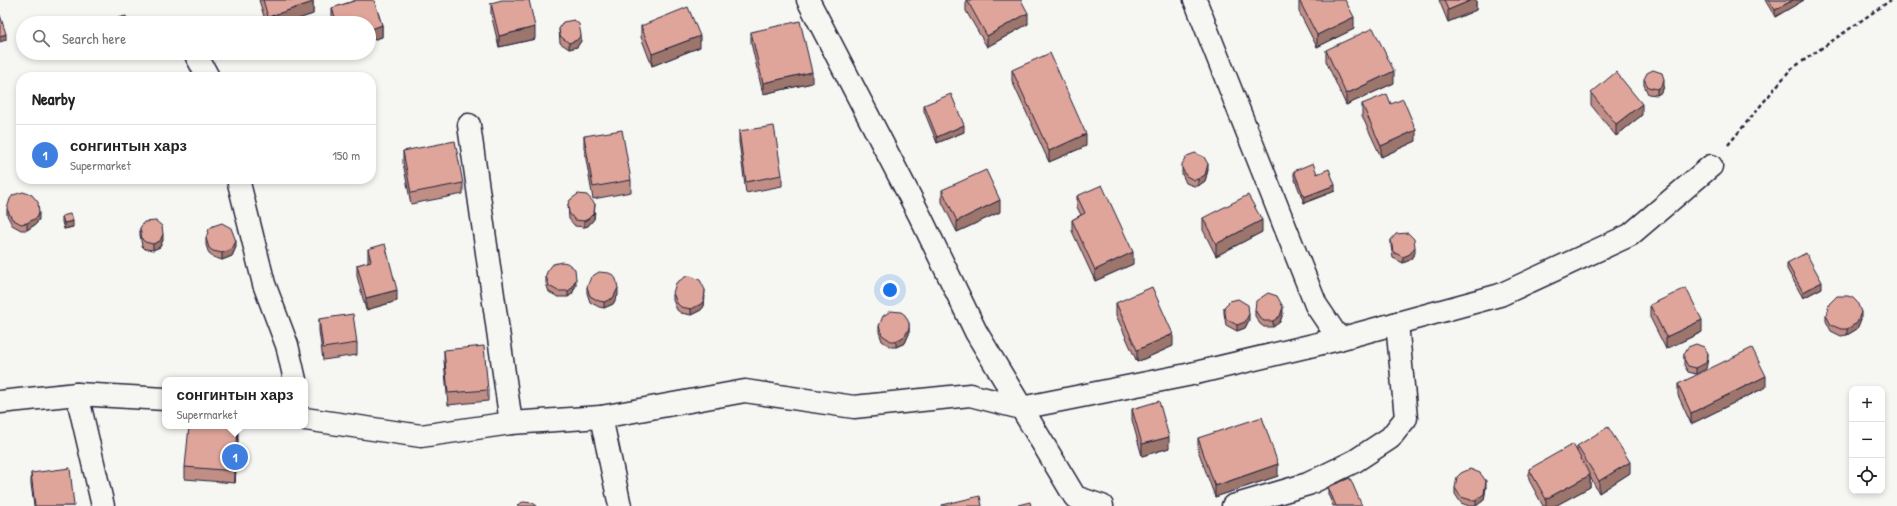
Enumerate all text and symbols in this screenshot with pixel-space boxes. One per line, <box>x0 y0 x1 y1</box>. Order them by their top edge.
search box <box>16 16 376 60</box>
icon: search <box>30 27 52 49</box>
text: Search here <box>62 28 126 49</box>
text: Nearby <box>32 87 75 110</box>
text: сонгинтын харз <box>70 135 187 156</box>
text: 1 <box>43 146 47 164</box>
text: 150 m <box>332 146 360 164</box>
text: Supermarket <box>70 156 131 174</box>
your location <box>880 280 900 300</box>
popup <box>162 377 308 429</box>
text: сонгинтын харз <box>177 384 293 405</box>
map controls <box>1849 386 1885 494</box>
button: + <box>1849 386 1885 422</box>
text: Supermarket <box>177 405 237 423</box>
button: − <box>1849 422 1885 458</box>
pin: 1 <box>222 442 248 472</box>
button: locate <box>1849 458 1885 494</box>

